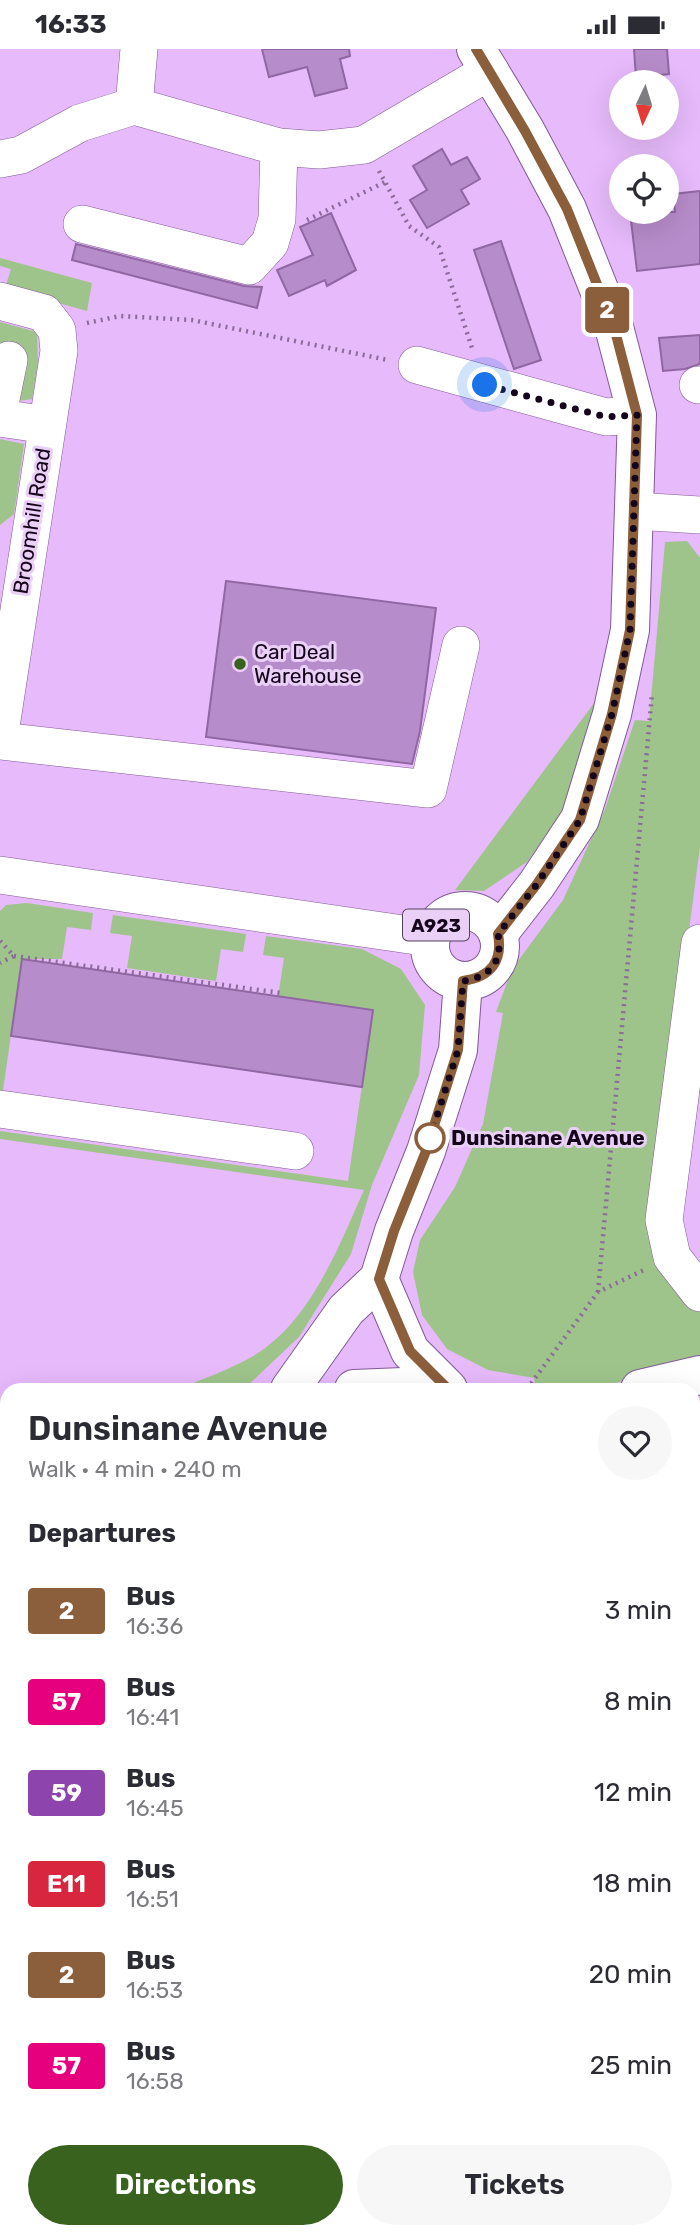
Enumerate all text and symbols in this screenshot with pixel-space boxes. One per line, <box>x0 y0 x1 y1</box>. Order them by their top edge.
text: 16:33 <box>35 9 107 40</box>
north arrow <box>609 70 679 140</box>
map controls <box>609 70 679 224</box>
button: locate <box>609 154 679 224</box>
line badge: 2 <box>584 287 630 333</box>
text: 2 <box>599 296 615 324</box>
your location <box>467 367 502 402</box>
street label: Broomhill Road <box>8 446 55 596</box>
place label: Car Deal Warehouse <box>254 639 361 688</box>
marker: Car Deal Warehouse <box>232 656 248 672</box>
road number: A923 <box>403 909 469 940</box>
marker: Dunsinane Avenue <box>415 1123 445 1153</box>
place label: Dunsinane Avenue <box>451 1125 645 1150</box>
button: heart <box>598 1406 672 1480</box>
text: Dunsinane Avenue <box>28 1409 328 1448</box>
text: Walk · 4 min · 240 m <box>28 1455 242 1483</box>
text: Departures <box>28 1518 176 1549</box>
text: Bus <box>126 1581 175 1612</box>
text: 3 min <box>605 1595 672 1626</box>
text: 2 <box>59 1597 74 1625</box>
text: 16:36 <box>126 1612 183 1640</box>
text: Bus <box>126 1672 175 1703</box>
text: 8 min <box>604 1686 672 1717</box>
text: 57 <box>52 1688 81 1716</box>
text: 16:41 <box>126 1703 179 1731</box>
text: Bus <box>126 1763 175 1794</box>
text: 12 min <box>594 1777 672 1808</box>
text: 59 <box>51 1779 82 1807</box>
text: 16:45 <box>126 1794 184 1822</box>
text: Bus <box>126 1854 175 1885</box>
text: 18 min <box>593 1868 672 1899</box>
text: E11 <box>47 1870 86 1898</box>
text: 16:51 <box>126 1885 179 1913</box>
text: Bus <box>126 1945 175 1976</box>
text: 20 min <box>589 1959 672 1990</box>
text: 2 <box>59 1961 74 1989</box>
text: 16:53 <box>126 1976 183 2004</box>
text: Bus <box>126 2036 175 2067</box>
text: 25 min <box>590 2050 672 2081</box>
text: 57 <box>52 2052 81 2080</box>
text: 16:58 <box>126 2067 184 2095</box>
button: Directions <box>28 2145 343 2225</box>
button: Tickets <box>357 2145 672 2225</box>

